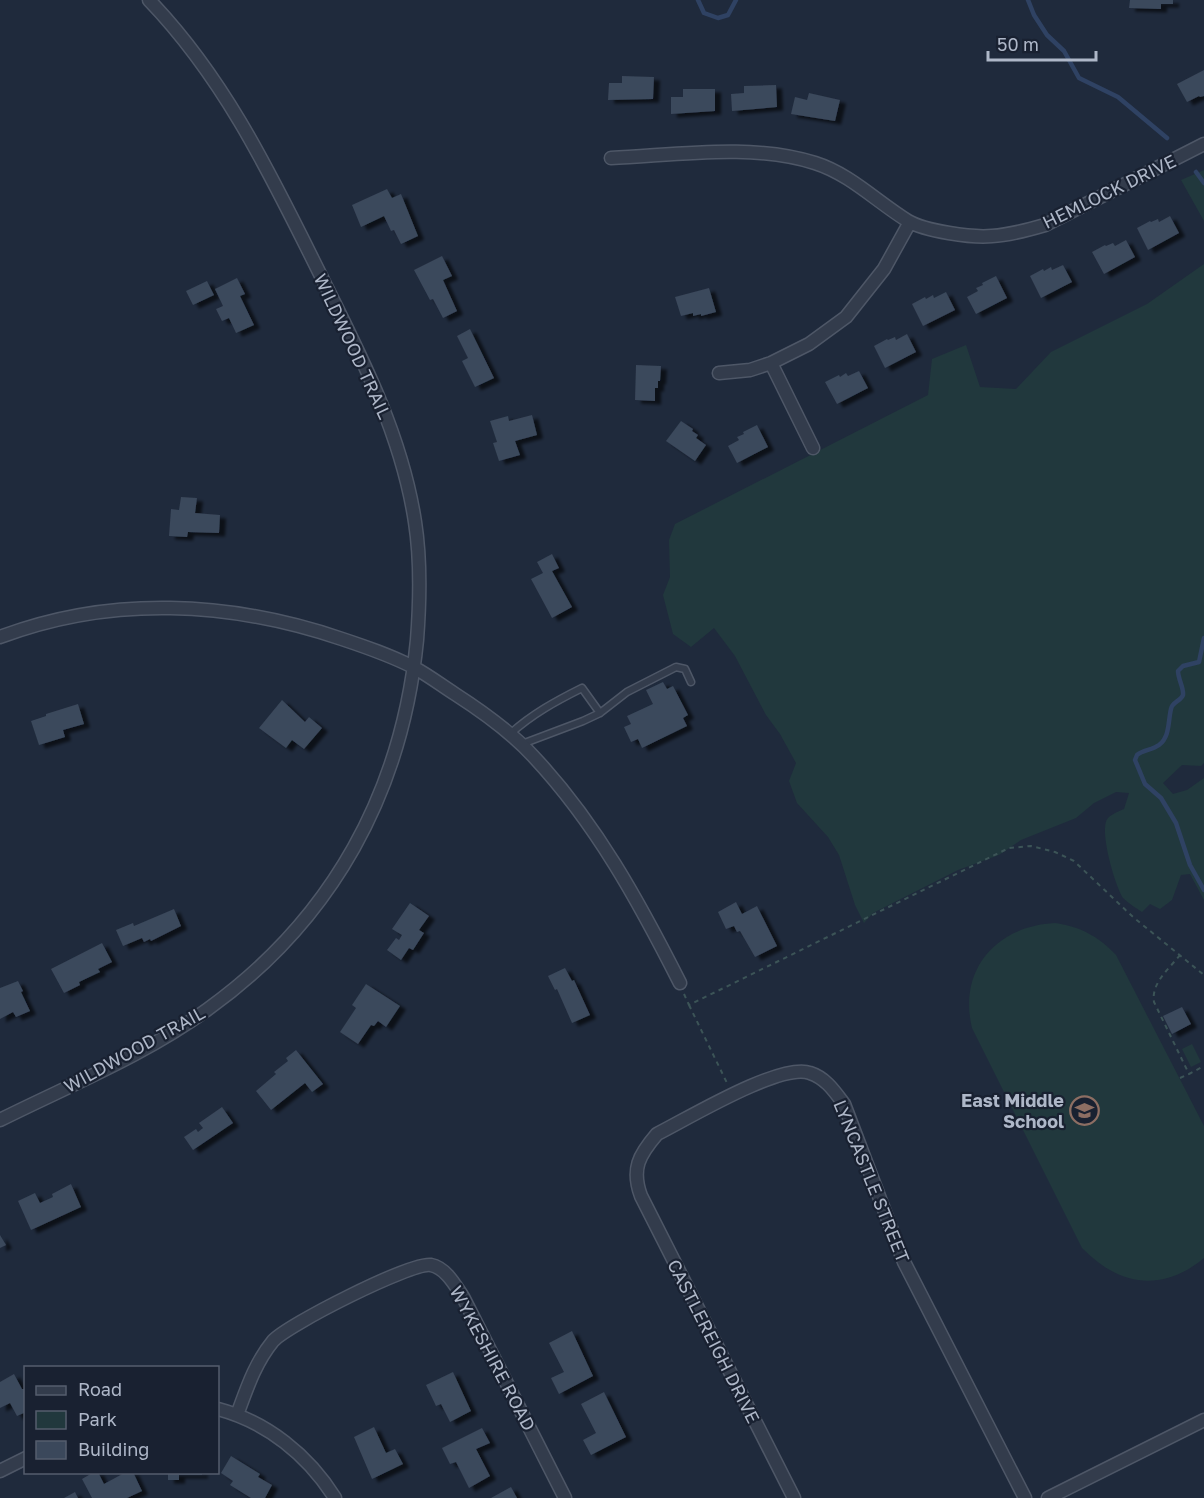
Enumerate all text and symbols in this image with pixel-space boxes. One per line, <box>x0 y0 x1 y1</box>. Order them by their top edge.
scale bar <box>988 24 1096 62</box>
text: 50 m <box>997 33 1039 55</box>
street label: HEMLOCK DRIVE <box>1039 149 1179 233</box>
street label: WILDWOOD TRAIL <box>310 270 396 422</box>
street label: WILDWOOD TRAIL <box>60 1001 208 1097</box>
place label: East Middle School <box>961 1089 1064 1132</box>
school or university icon: East Middle School <box>1069 1094 1101 1126</box>
street label: LYNCASTLE STREET <box>829 1097 915 1265</box>
street label: CASTLEREIGH DRIVE <box>663 1255 765 1427</box>
street label: WYKESHIRE ROAD <box>445 1282 541 1434</box>
legend <box>24 1366 219 1474</box>
text: Road <box>78 1378 122 1400</box>
text: Park <box>78 1408 117 1430</box>
text: Building <box>78 1438 149 1460</box>

